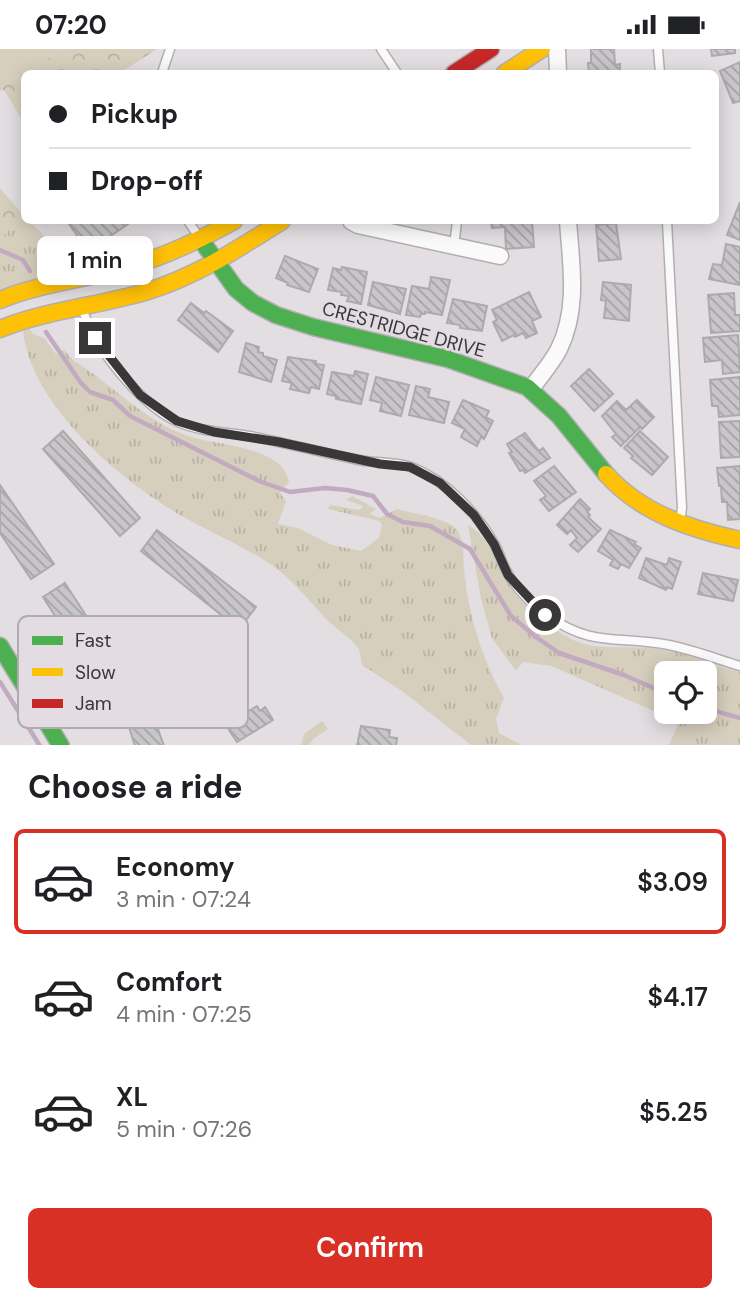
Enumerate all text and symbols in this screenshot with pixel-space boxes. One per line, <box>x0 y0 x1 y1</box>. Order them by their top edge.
text: 07:20 <box>35 8 107 42</box>
text: Pickup <box>91 97 178 131</box>
text: Drop-off <box>91 164 203 198</box>
callout: 1 min <box>37 237 153 285</box>
text: 1 min <box>68 245 122 275</box>
street label: CRESTRIDGE DRIVE <box>319 296 488 363</box>
route end <box>79 322 111 354</box>
route start <box>529 599 561 631</box>
legend <box>18 616 248 728</box>
text: Fast <box>75 628 111 653</box>
text: Slow <box>75 660 116 685</box>
map controls <box>654 661 717 724</box>
button: locate <box>654 661 717 724</box>
text: Jam <box>75 691 112 716</box>
text: Choose a ride <box>28 766 243 808</box>
icon: car <box>32 850 95 913</box>
text: Economy <box>116 850 234 884</box>
text: $3.09 <box>637 865 708 899</box>
text: 3 min · 07:24 <box>116 884 251 914</box>
icon: car <box>32 965 95 1028</box>
text: Comfort <box>116 965 222 999</box>
text: $4.17 <box>648 980 708 1014</box>
text: 4 min · 07:25 <box>116 999 252 1029</box>
icon: car <box>32 1080 95 1143</box>
text: XL <box>116 1080 148 1114</box>
text: $5.25 <box>639 1095 708 1129</box>
text: 5 min · 07:26 <box>116 1114 252 1144</box>
button: Confirm <box>28 1208 712 1288</box>

